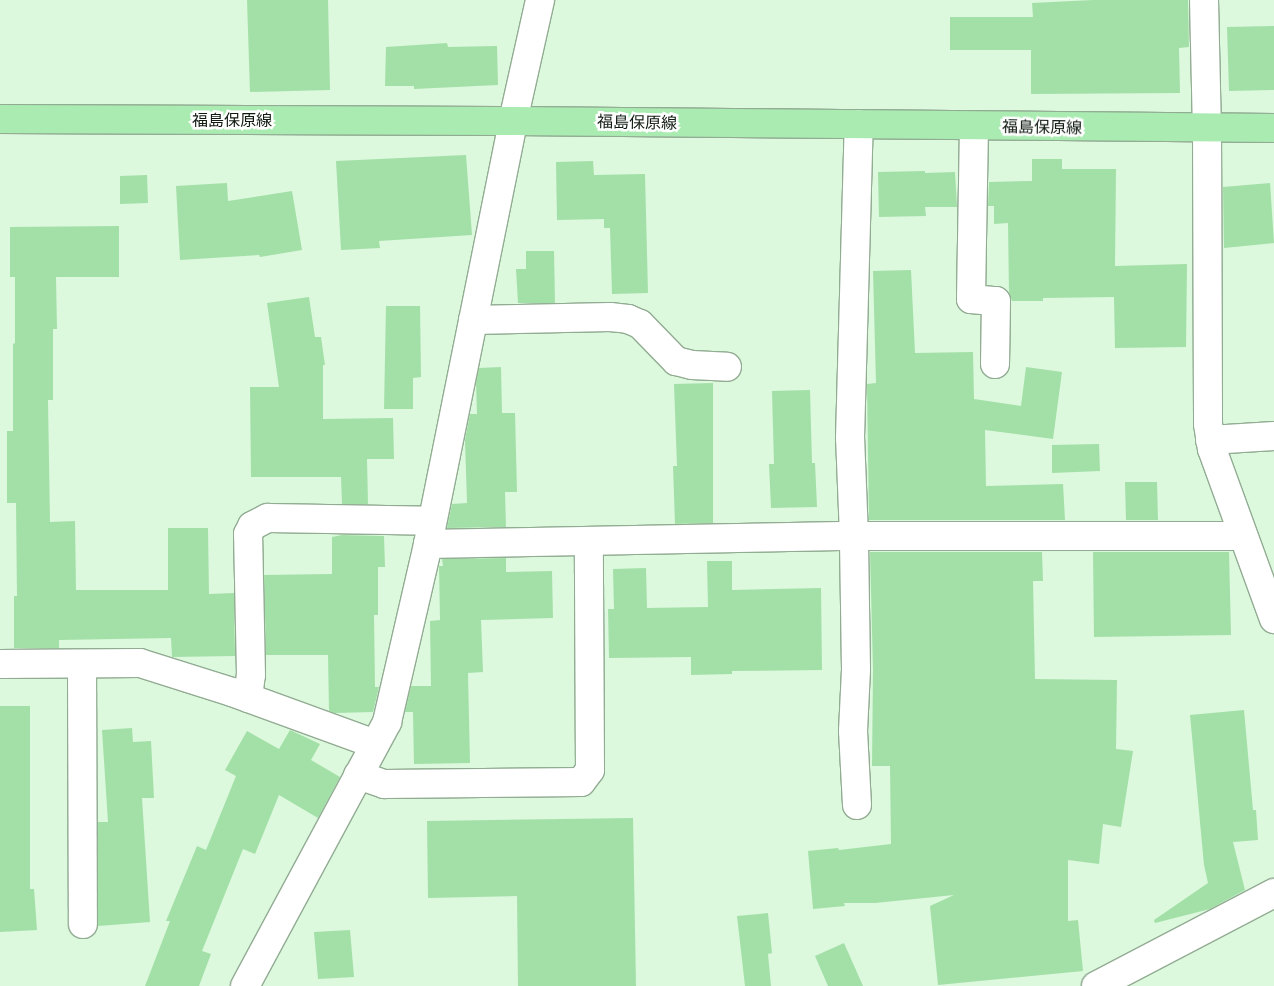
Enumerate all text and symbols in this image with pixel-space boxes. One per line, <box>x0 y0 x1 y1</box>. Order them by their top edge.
street label: 福島保原線 <box>192 110 272 130</box>
street label: 福島保原線 <box>597 112 677 132</box>
street label: 福島保原線 <box>1002 117 1082 137</box>

